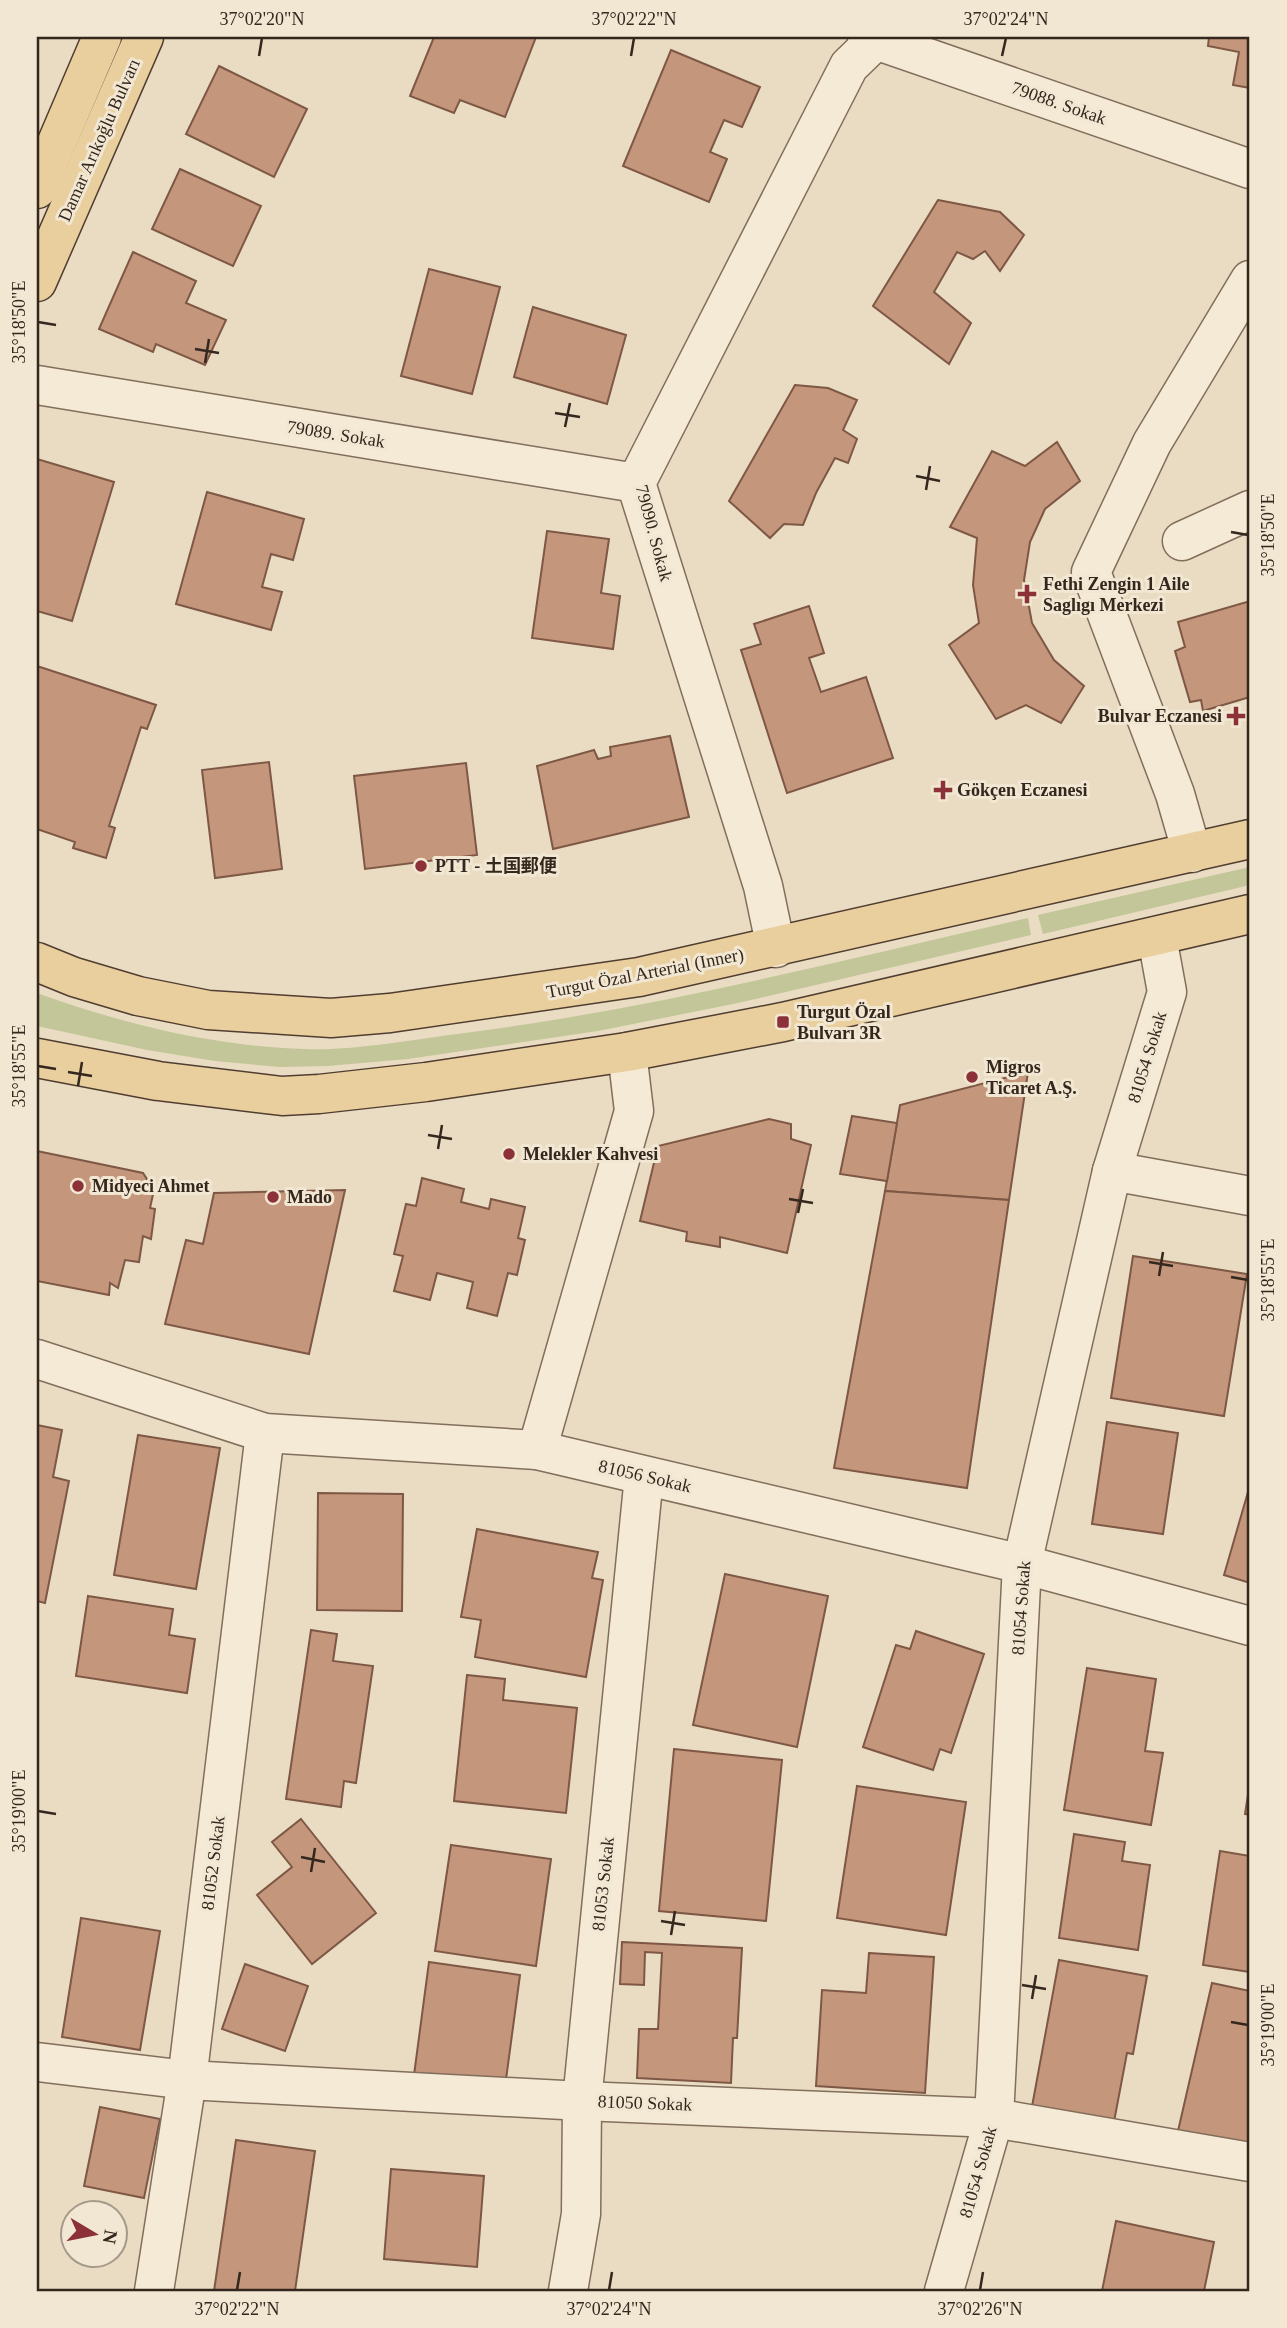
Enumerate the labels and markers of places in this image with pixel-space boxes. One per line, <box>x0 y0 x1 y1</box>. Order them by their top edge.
place label: Fethi Zengin 1 Aile Saglıgı Merkezi <box>1043 574 1190 615</box>
marker: Fethi Zengin 1 Aile Saglıgı Merkezi <box>1017 584 1037 604</box>
place label: Bulvar Eczanesi <box>1098 706 1222 726</box>
marker: Bulvar Eczanesi <box>1228 708 1244 724</box>
place label: Gökçen Eczanesi <box>957 780 1088 800</box>
marker: Gökçen Eczanesi <box>935 782 951 798</box>
place label: PTT - 土国郵便 <box>435 856 558 876</box>
marker: PTT - 土国郵便 <box>413 858 429 874</box>
place label: Turgut Özal Bulvarı 3R <box>797 1002 891 1043</box>
marker: Turgut Özal Bulvarı 3R <box>775 1014 791 1030</box>
place label: Migros Ticaret A.Ş. <box>986 1057 1077 1098</box>
marker: Migros Ticaret A.Ş. <box>964 1069 980 1085</box>
place label: Melekler Kahvesi <box>523 1144 658 1164</box>
marker: Melekler Kahvesi <box>501 1146 517 1162</box>
place label: Midyeci Ahmet <box>92 1176 209 1196</box>
marker: Midyeci Ahmet <box>70 1178 86 1194</box>
place label: Mado <box>287 1187 332 1207</box>
marker: Mado <box>265 1189 281 1205</box>

